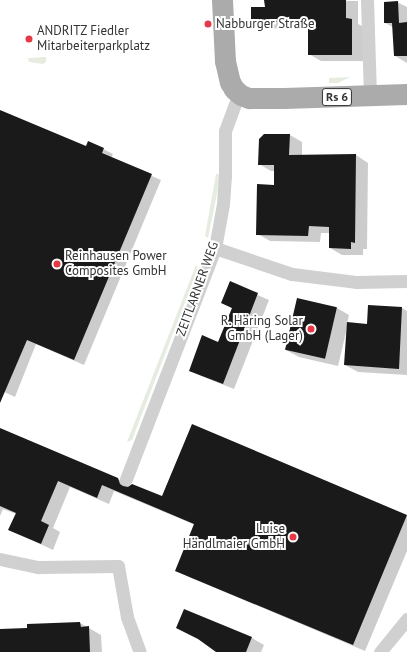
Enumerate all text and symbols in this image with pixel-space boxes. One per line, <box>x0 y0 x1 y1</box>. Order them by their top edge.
place label: Nabburger Straße <box>216 16 315 32</box>
marker: Nabburger Straße <box>203 19 213 29</box>
place label: ANDRITZ Fiedler Mitarbeiterparkplatz <box>37 24 150 55</box>
marker: ANDRITZ Fiedler Mitarbeiterparkplatz <box>24 34 34 44</box>
road number: Rs 6 <box>321 87 353 107</box>
street label: ZEITLARNER WEG <box>174 239 222 339</box>
place label: Reinhausen Power Composites GmbH <box>65 249 167 280</box>
marker: Reinhausen Power Composites GmbH <box>52 259 62 269</box>
place label: R. Häring Solar GmbH (Lager) <box>220 314 303 345</box>
marker: R. Häring Solar GmbH (Lager) <box>306 324 316 334</box>
place label: Luise Händlmaier GmbH <box>183 522 285 553</box>
marker: Luise Händlmaier GmbH <box>288 532 298 542</box>

